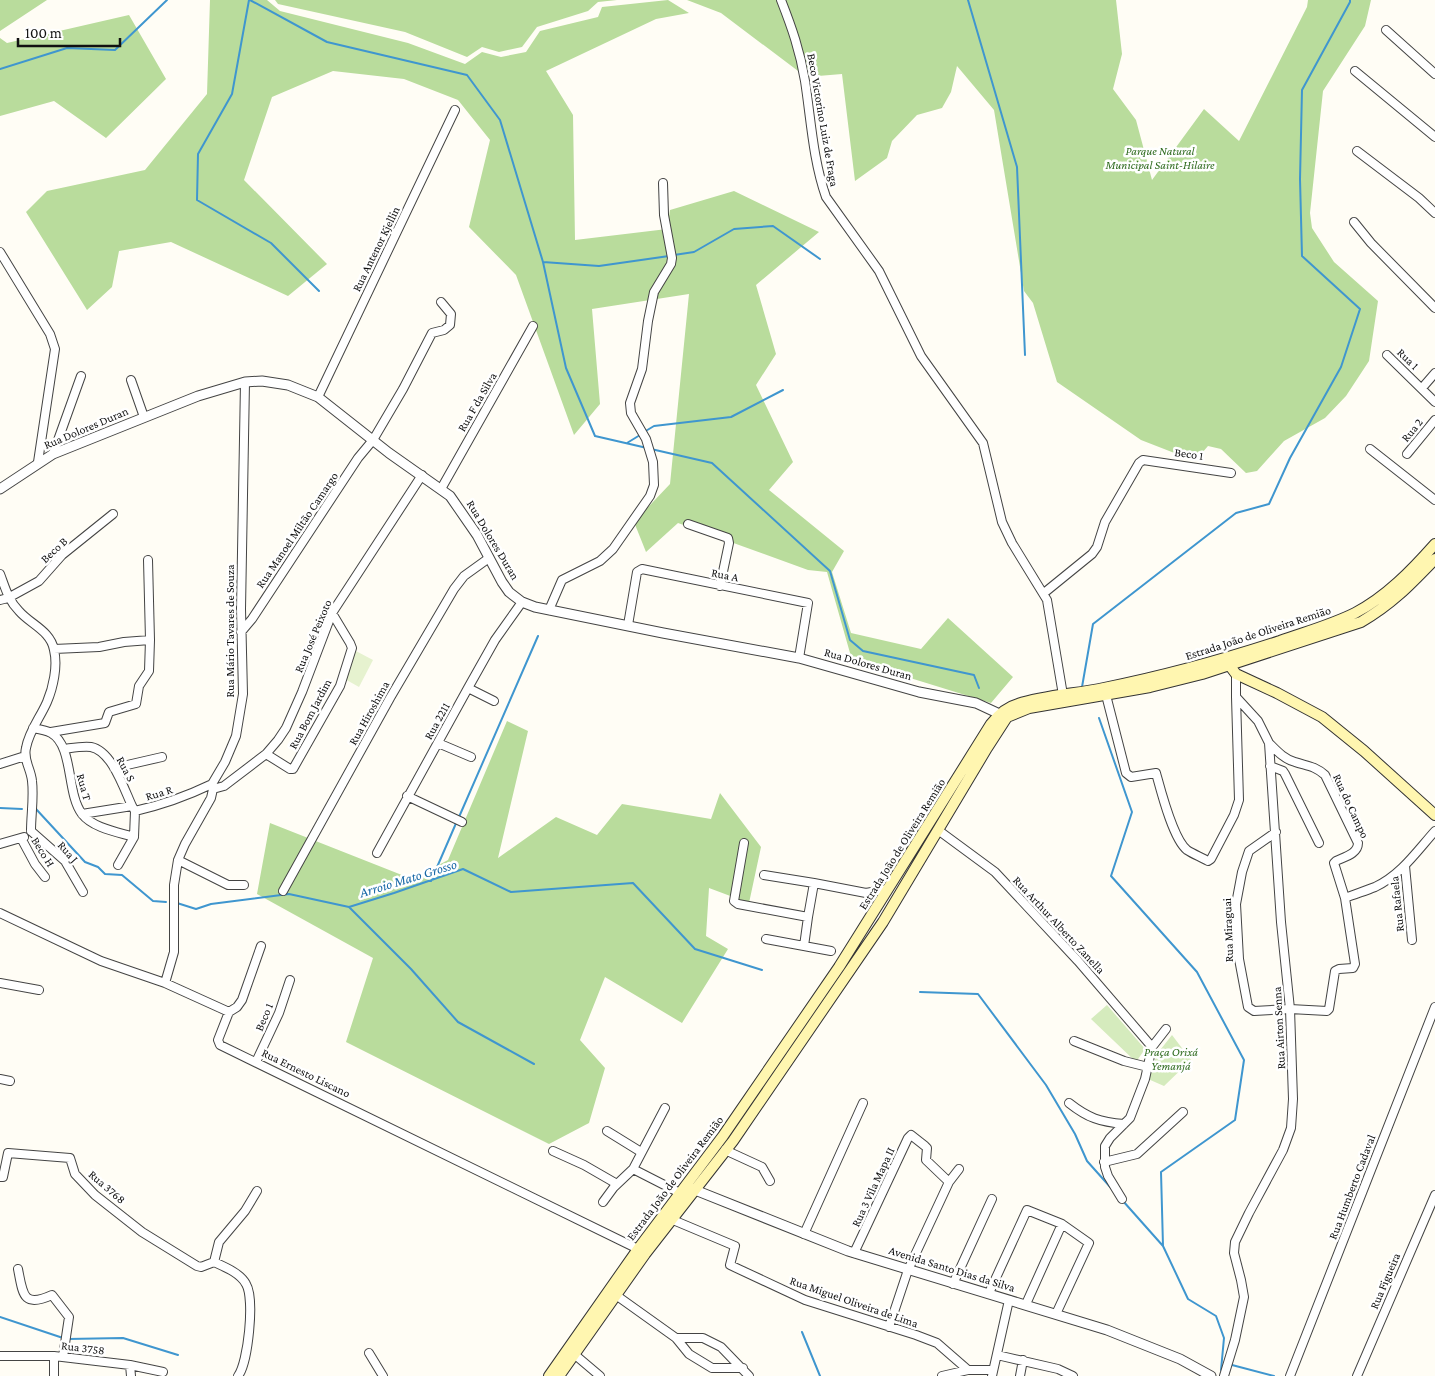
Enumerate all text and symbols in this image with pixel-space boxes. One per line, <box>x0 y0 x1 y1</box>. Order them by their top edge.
scale bar <box>18 15 120 47</box>
text: 100 m <box>25 25 62 41</box>
street label: Beco Victorino Luiz de Fraga <box>804 52 842 188</box>
park label: Parque Natural Municipal Saint-Hilaire <box>1104 144 1215 172</box>
street label: Rua Antenor Kjellin <box>349 204 403 294</box>
street label: Rua 1 <box>1394 345 1422 373</box>
street label: Rua F da Silva <box>454 370 500 434</box>
street label: Rua Dolores Duran <box>42 404 131 452</box>
street label: Rua 2 <box>1398 415 1426 445</box>
street label: Beco 1 <box>1174 445 1204 463</box>
street label: Rua Manoel Miltão Camargo <box>253 469 341 591</box>
street label: Rua Dolores Duran <box>464 498 523 583</box>
street label: Beco B <box>38 534 71 566</box>
street label: Rua Mário Tavares de Souza <box>223 564 237 698</box>
street label: Rua A <box>710 566 740 585</box>
street label: Rua José Peixoto <box>291 597 335 675</box>
street label: Estrada João de Oliveira Remião <box>1184 603 1333 663</box>
street label: Rua Dolores Duran <box>823 645 914 683</box>
street label: Rua Bom Jardim <box>286 676 334 751</box>
street label: Rua Hiroshima <box>346 678 393 748</box>
street label: Rua 2211 <box>421 700 453 742</box>
street label: Rua S <box>114 754 139 784</box>
street label: Rua do Campo <box>1330 771 1372 841</box>
street label: Rua T <box>74 772 95 802</box>
street label: Estrada João de Oliveira Remião <box>856 776 948 912</box>
street label: Rua R <box>144 782 174 804</box>
street label: Beco H <box>28 834 58 870</box>
street label: Rua J <box>55 838 81 866</box>
water label: Arroio Mato Grosso <box>356 856 459 901</box>
street label: Rua Arthur Alberto Zanella <box>1010 873 1108 977</box>
street label: Rua Rafaela <box>1387 875 1407 933</box>
street label: Rua Miraguai <box>1220 898 1236 962</box>
street label: Rua Airton Senna <box>1270 986 1288 1070</box>
street label: Beco 1 <box>252 1001 276 1033</box>
park label: Praça Orixá Yemanjá <box>1144 1045 1198 1073</box>
street label: Rua Ernesto Liscano <box>259 1046 353 1101</box>
street label: Estrada João de Oliveira Remião <box>624 1113 726 1243</box>
street label: Rua Humberto Cadaval <box>1326 1133 1378 1241</box>
street label: Rua 3 Vila Mapa II <box>848 1145 898 1229</box>
street label: Rua 3768 <box>86 1167 128 1207</box>
street label: Avenida Santo Dias da Silva <box>887 1243 1017 1295</box>
street label: Rua Figueira <box>1367 1250 1403 1311</box>
street label: Rua Miguel Oliveira de Lima <box>788 1273 920 1331</box>
street label: Rua 3758 <box>60 1338 106 1358</box>

